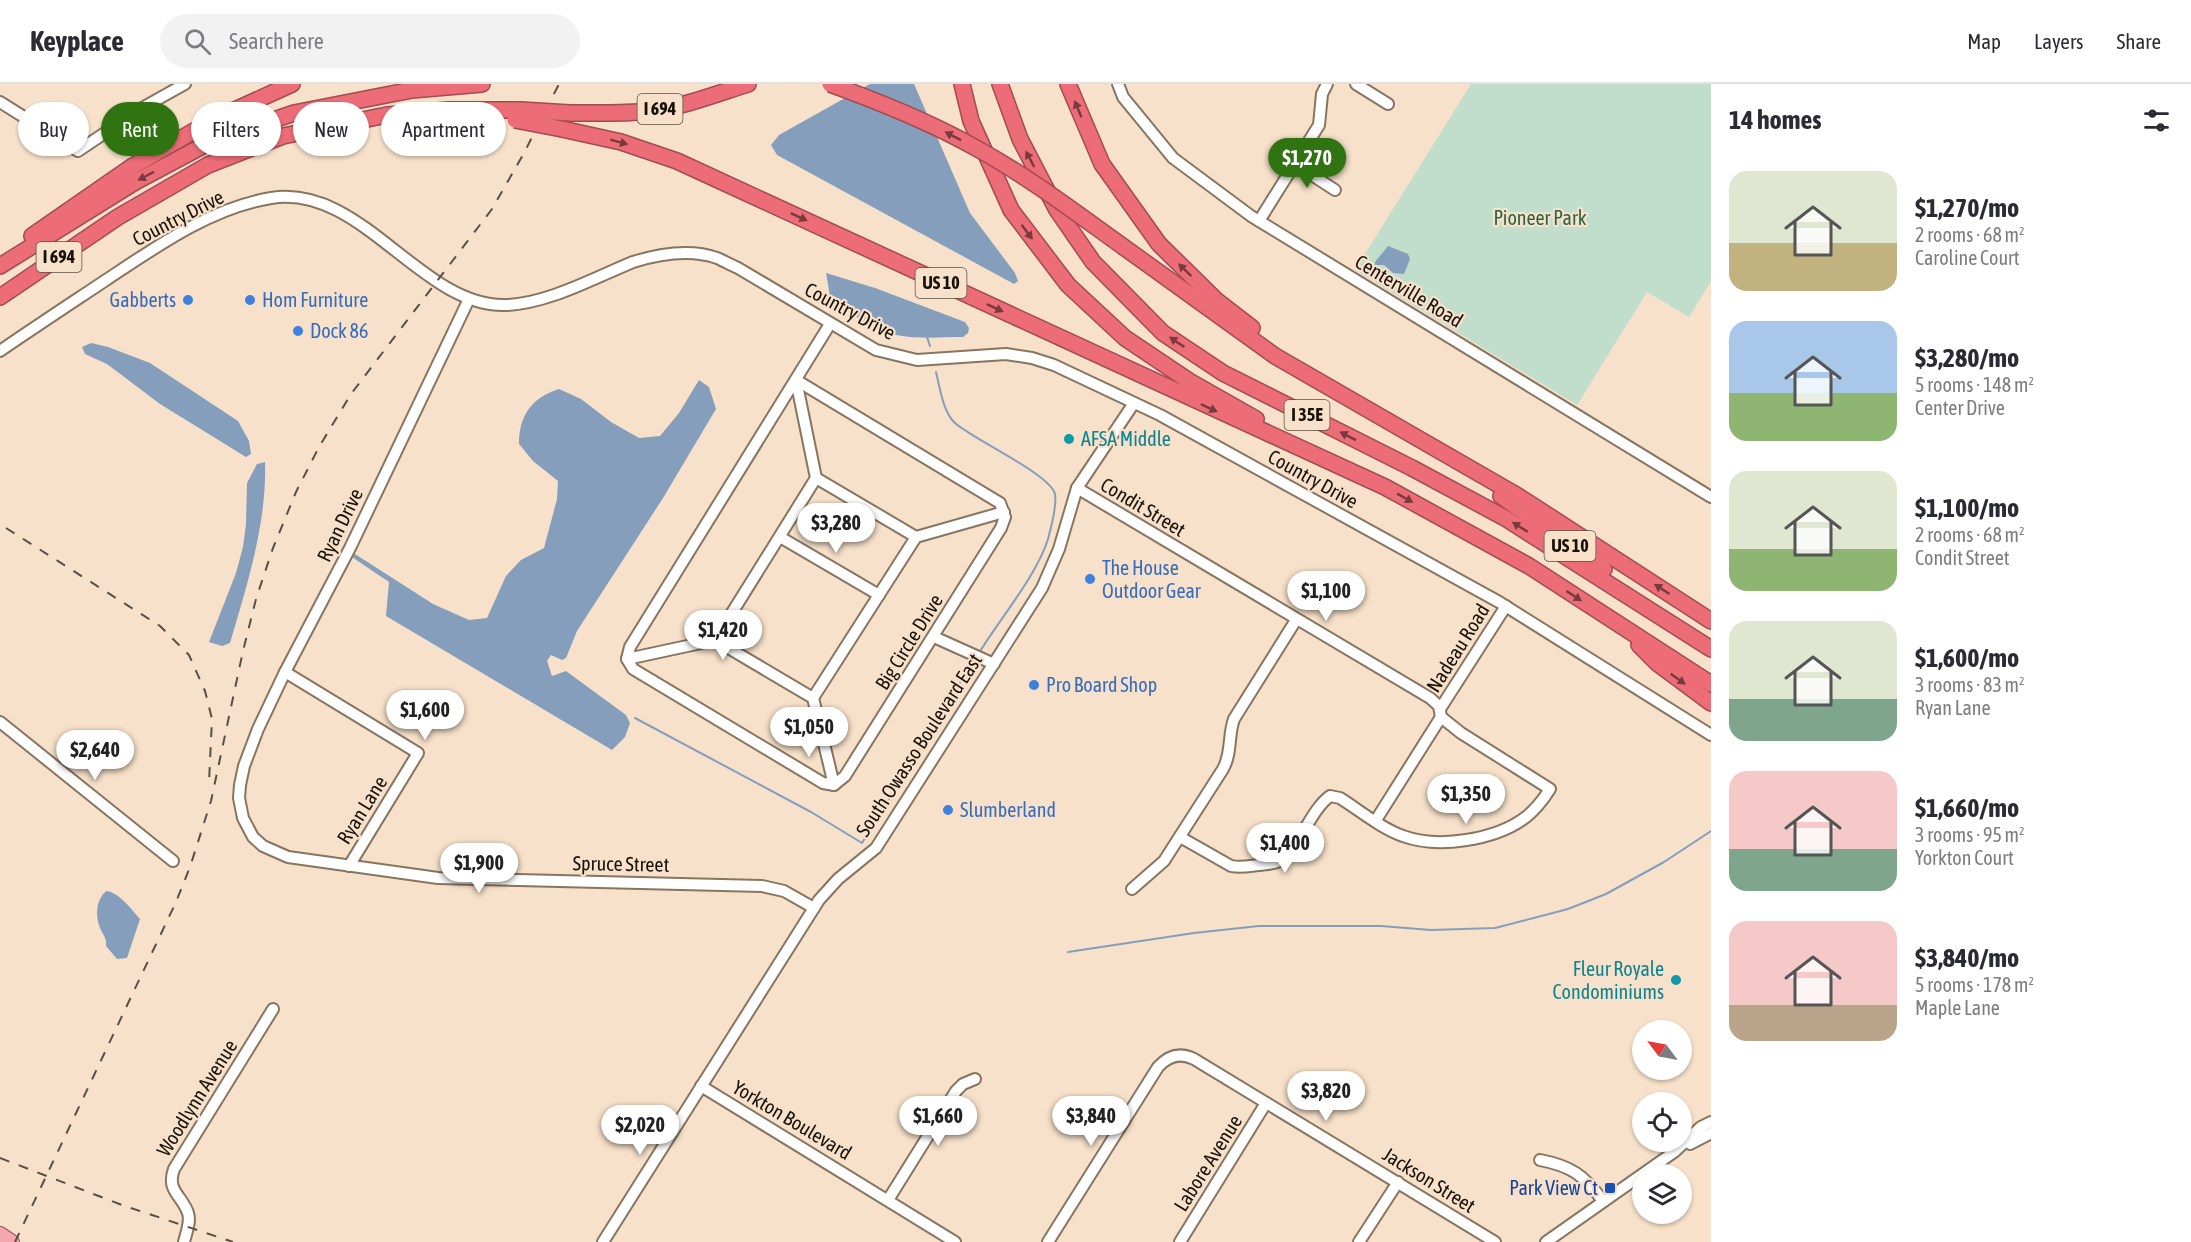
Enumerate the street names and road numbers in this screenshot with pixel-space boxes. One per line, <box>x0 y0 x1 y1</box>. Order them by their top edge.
road number: I 694 <box>638 94 682 124</box>
street label: Country Drive <box>128 185 227 250</box>
road number: I 694 <box>36 242 82 272</box>
street label: Centerville Road <box>1351 249 1467 332</box>
road number: US 10 <box>916 268 966 298</box>
street label: Country Drive <box>801 277 899 344</box>
road number: I 35E <box>1284 400 1330 430</box>
street label: Country Drive <box>1264 444 1362 513</box>
street label: Condit Street <box>1097 472 1190 541</box>
street label: Ryan Drive <box>312 484 367 565</box>
road number: US 10 <box>1544 531 1596 561</box>
street label: Big Circle Drive <box>870 590 947 694</box>
street label: Nadeau Road <box>1421 599 1494 696</box>
street label: South Owasso Boulevard East <box>851 649 986 840</box>
street label: Ryan Lane <box>332 772 391 848</box>
street label: Spruce Street <box>573 851 670 876</box>
street label: Woodlynn Avenue <box>152 1035 242 1160</box>
street label: Yorkton Boulevard <box>729 1075 856 1164</box>
street label: Labore Avenue <box>1169 1110 1246 1215</box>
street label: Jackson Street <box>1379 1142 1480 1217</box>

